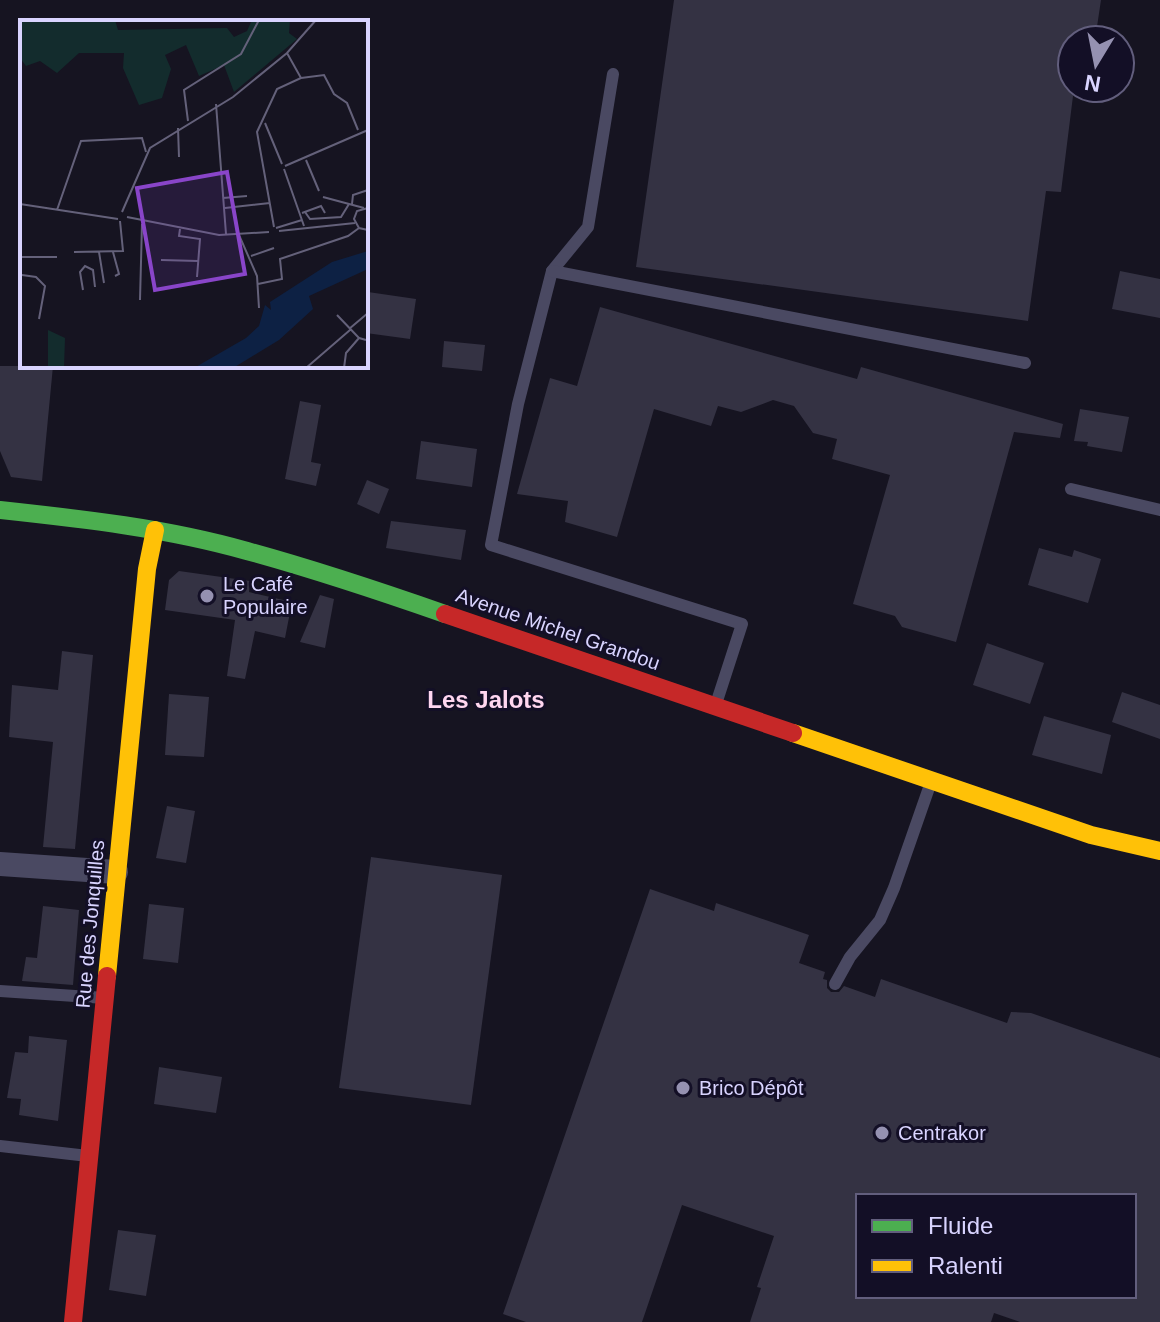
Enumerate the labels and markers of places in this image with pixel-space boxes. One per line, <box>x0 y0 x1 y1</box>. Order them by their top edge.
place label: Le Café Populaire <box>223 573 308 618</box>
marker: Le Café Populaire <box>198 587 216 605</box>
place label: Brico Dépôt <box>699 1077 804 1099</box>
marker: Brico Dépôt <box>674 1079 692 1097</box>
place label: Centrakor <box>898 1122 986 1144</box>
marker: Centrakor <box>873 1124 891 1142</box>

